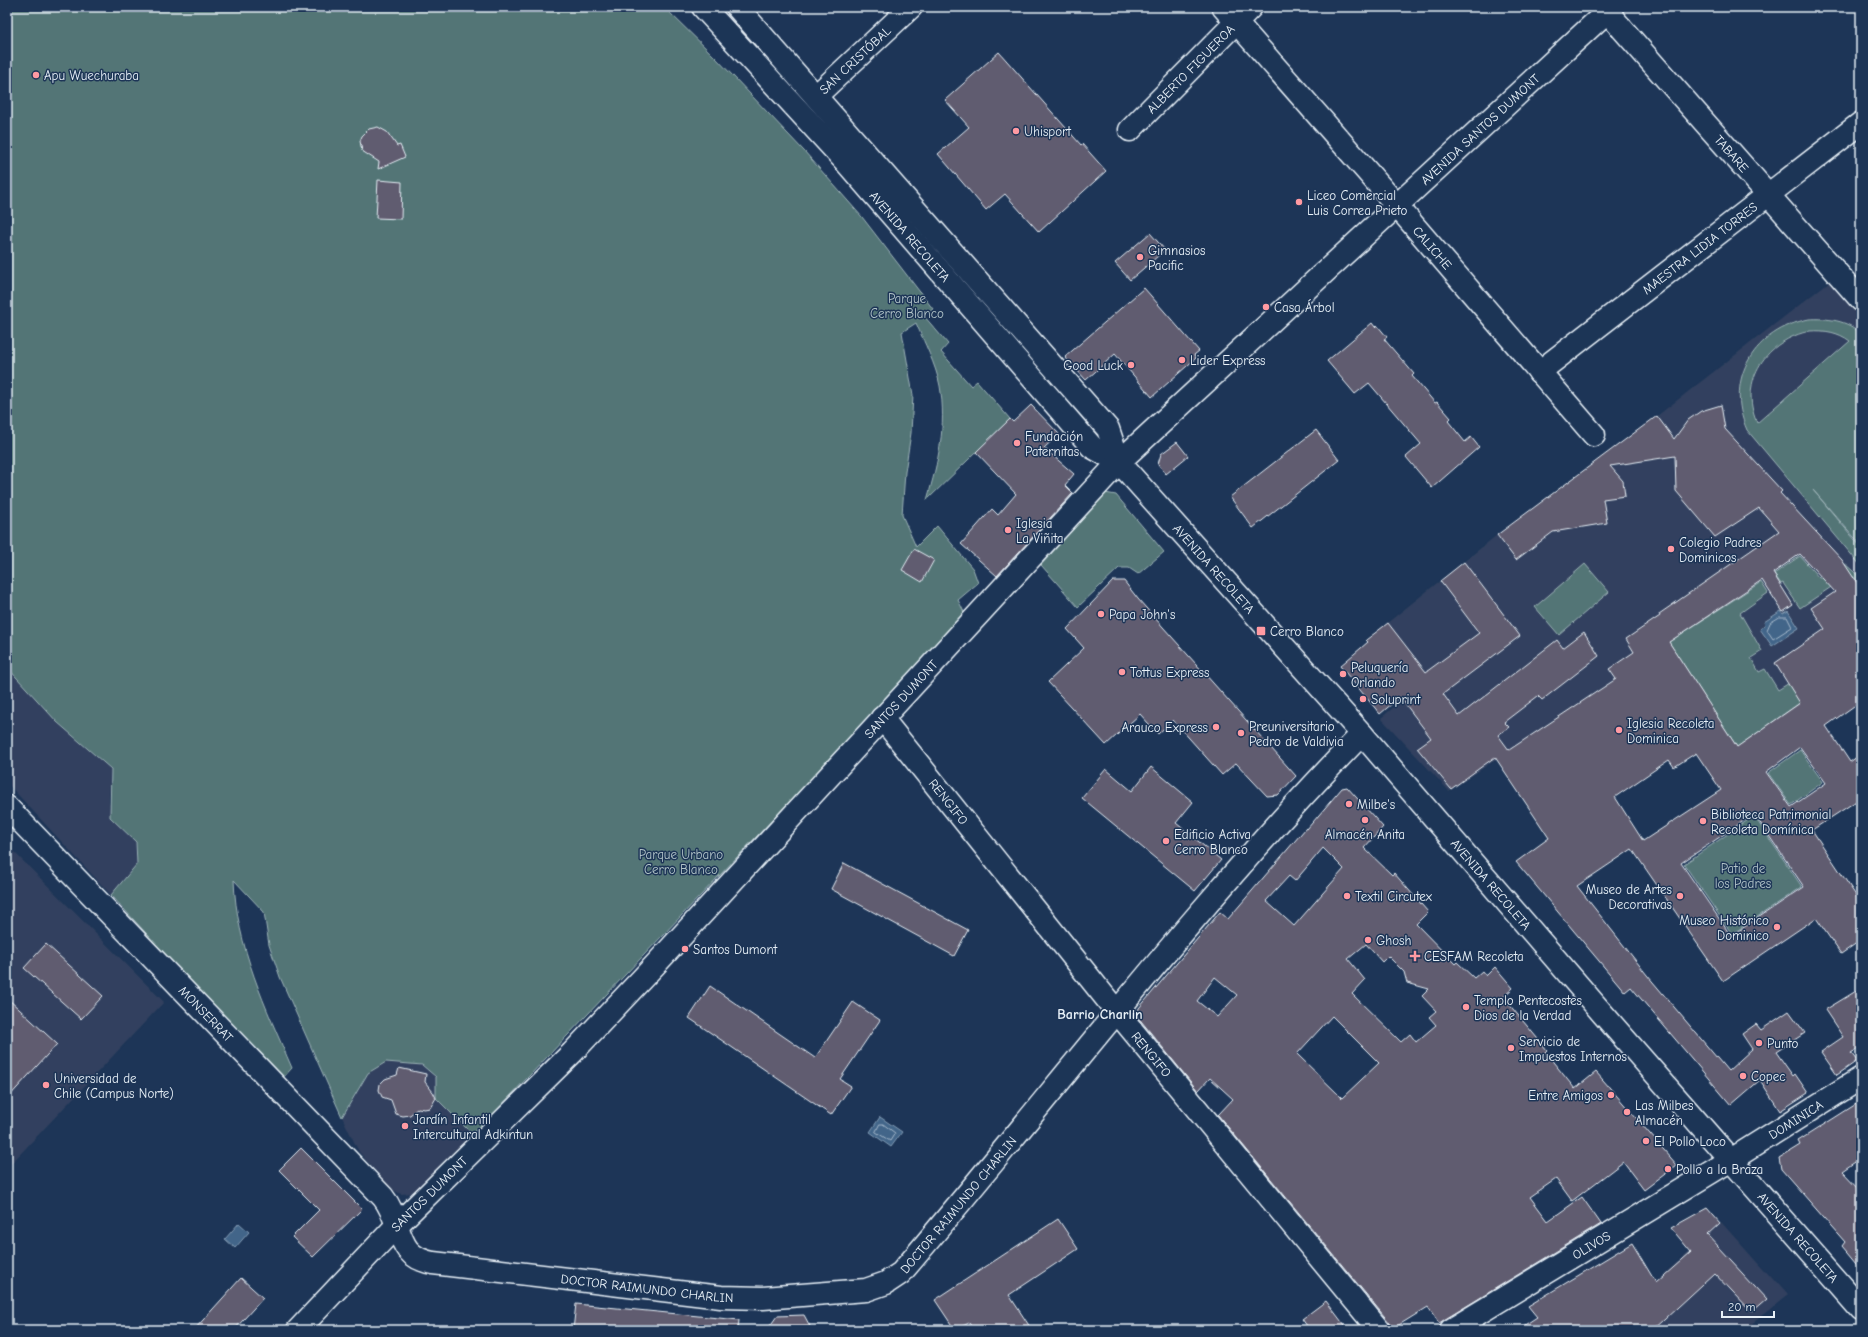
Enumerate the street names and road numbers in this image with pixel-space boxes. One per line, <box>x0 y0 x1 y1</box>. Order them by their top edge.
street label: ALBERTO FIGUEROA <box>1144 21 1238 117</box>
street label: SAN CRISTÓBAL <box>816 23 894 97</box>
street label: AVENIDA SANTOS DUMONT <box>1418 71 1543 188</box>
street label: TABARE <box>1711 132 1752 175</box>
street label: AVENIDA RECOLETA <box>866 188 953 285</box>
street label: MAESTRA LIDIA TORRES <box>1639 199 1760 297</box>
street label: CALICHE <box>1410 223 1455 272</box>
street label: AVENIDA RECOLETA <box>1170 521 1258 617</box>
street label: SANTOS DUMONT <box>861 657 941 741</box>
street label: RENGIFO <box>926 776 971 828</box>
street label: AVENIDA RECOLETA <box>1448 836 1534 933</box>
street label: MONSERRAT <box>176 983 236 1045</box>
street label: RENGIFO <box>1128 1029 1174 1080</box>
street label: DOMINICA <box>1766 1097 1826 1142</box>
street label: DOCTOR RAIMUNDO CHARLIN <box>897 1133 1020 1276</box>
street label: SANTOS DUMONT <box>388 1153 471 1235</box>
street label: AVENIDA RECOLETA <box>1754 1189 1842 1286</box>
street label: OLIVOS <box>1570 1228 1613 1263</box>
street label: DOCTOR RAIMUNDO CHARLIN <box>560 1271 734 1305</box>

